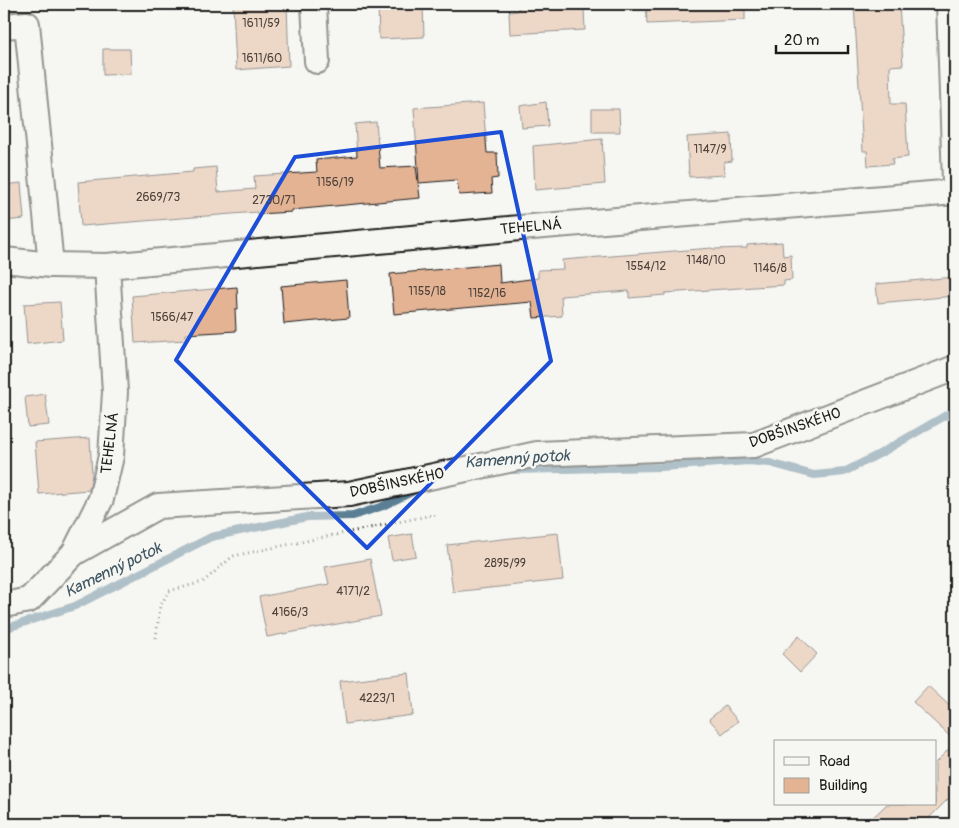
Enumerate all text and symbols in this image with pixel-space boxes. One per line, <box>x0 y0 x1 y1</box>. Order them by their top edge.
house number: 1611/59 <box>242 16 280 31</box>
scale bar <box>776 22 849 54</box>
text: 20 m <box>784 31 819 50</box>
house number: 1611/60 <box>242 51 282 66</box>
house number: 1147/9 <box>693 142 727 157</box>
house number: 1156/19 <box>316 175 354 190</box>
house number: 2669/73 <box>136 190 180 205</box>
house number: 2730/71 <box>252 193 296 208</box>
street label: TEHELNÁ <box>499 215 563 239</box>
house number: 1148/10 <box>686 253 726 268</box>
house number: 1554/12 <box>626 259 666 274</box>
house number: 1146/8 <box>753 261 787 276</box>
house number: 1155/18 <box>408 284 446 299</box>
house number: 1152/16 <box>468 286 506 301</box>
house number: 1566/47 <box>151 310 194 325</box>
street label: DOBŠINSKÉHO <box>747 403 843 453</box>
street label: TEHELNÁ <box>97 411 123 475</box>
water label: Kamenný potok <box>464 445 571 473</box>
street label: DOBŠINSKÉHO <box>348 464 446 502</box>
water label: Kamenný potok <box>61 537 166 602</box>
house number: 2895/99 <box>484 556 526 571</box>
house number: 4171/2 <box>336 584 370 599</box>
house number: 4166/3 <box>272 605 309 620</box>
house number: 4223/1 <box>359 691 395 706</box>
legend <box>774 740 936 806</box>
text: Road <box>819 752 850 771</box>
text: Building <box>819 776 867 795</box>

